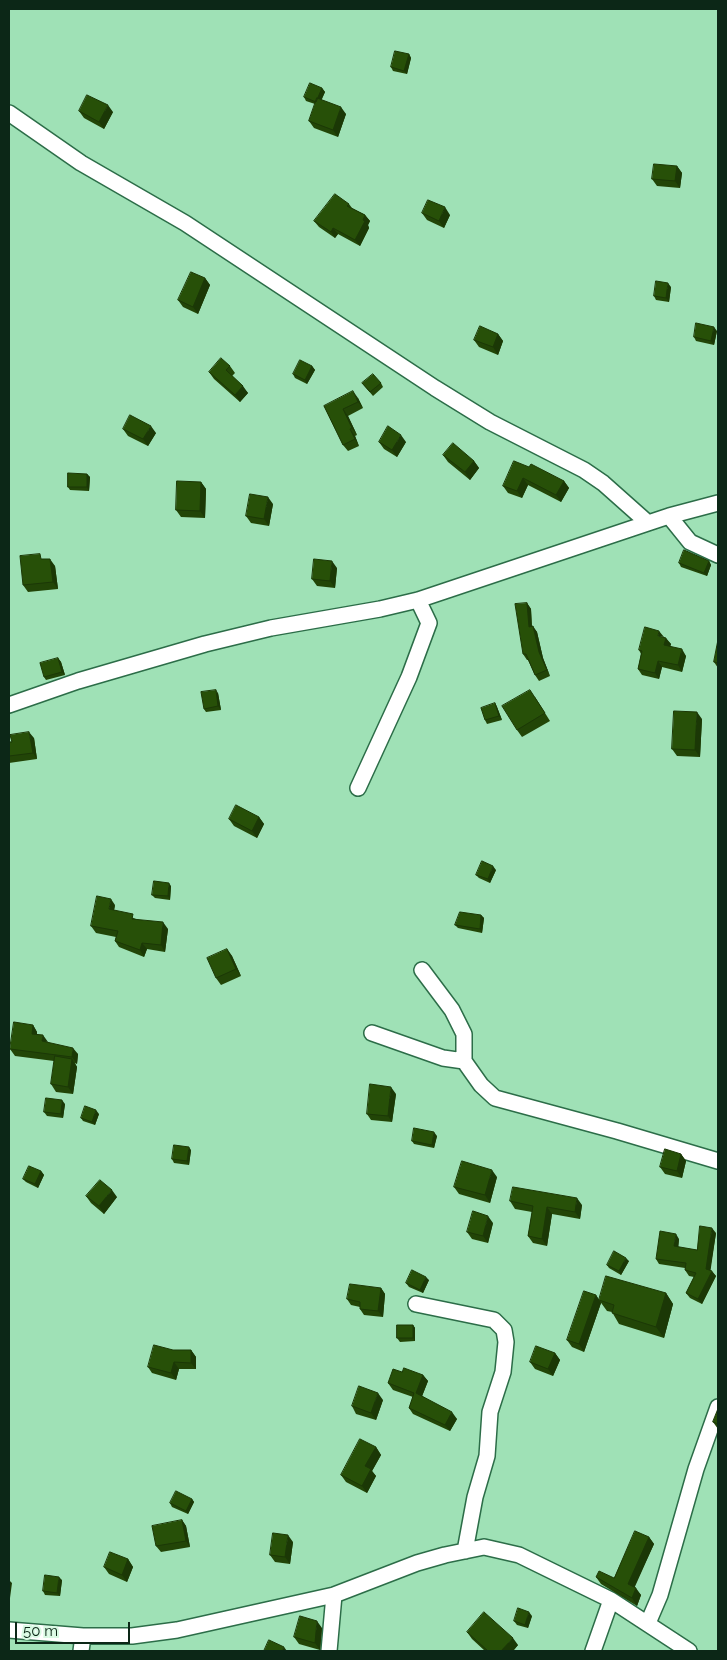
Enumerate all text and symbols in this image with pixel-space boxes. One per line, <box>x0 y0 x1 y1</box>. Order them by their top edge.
scale bar <box>18 1612 132 1644</box>
text: 50 m <box>23 1622 58 1640</box>

